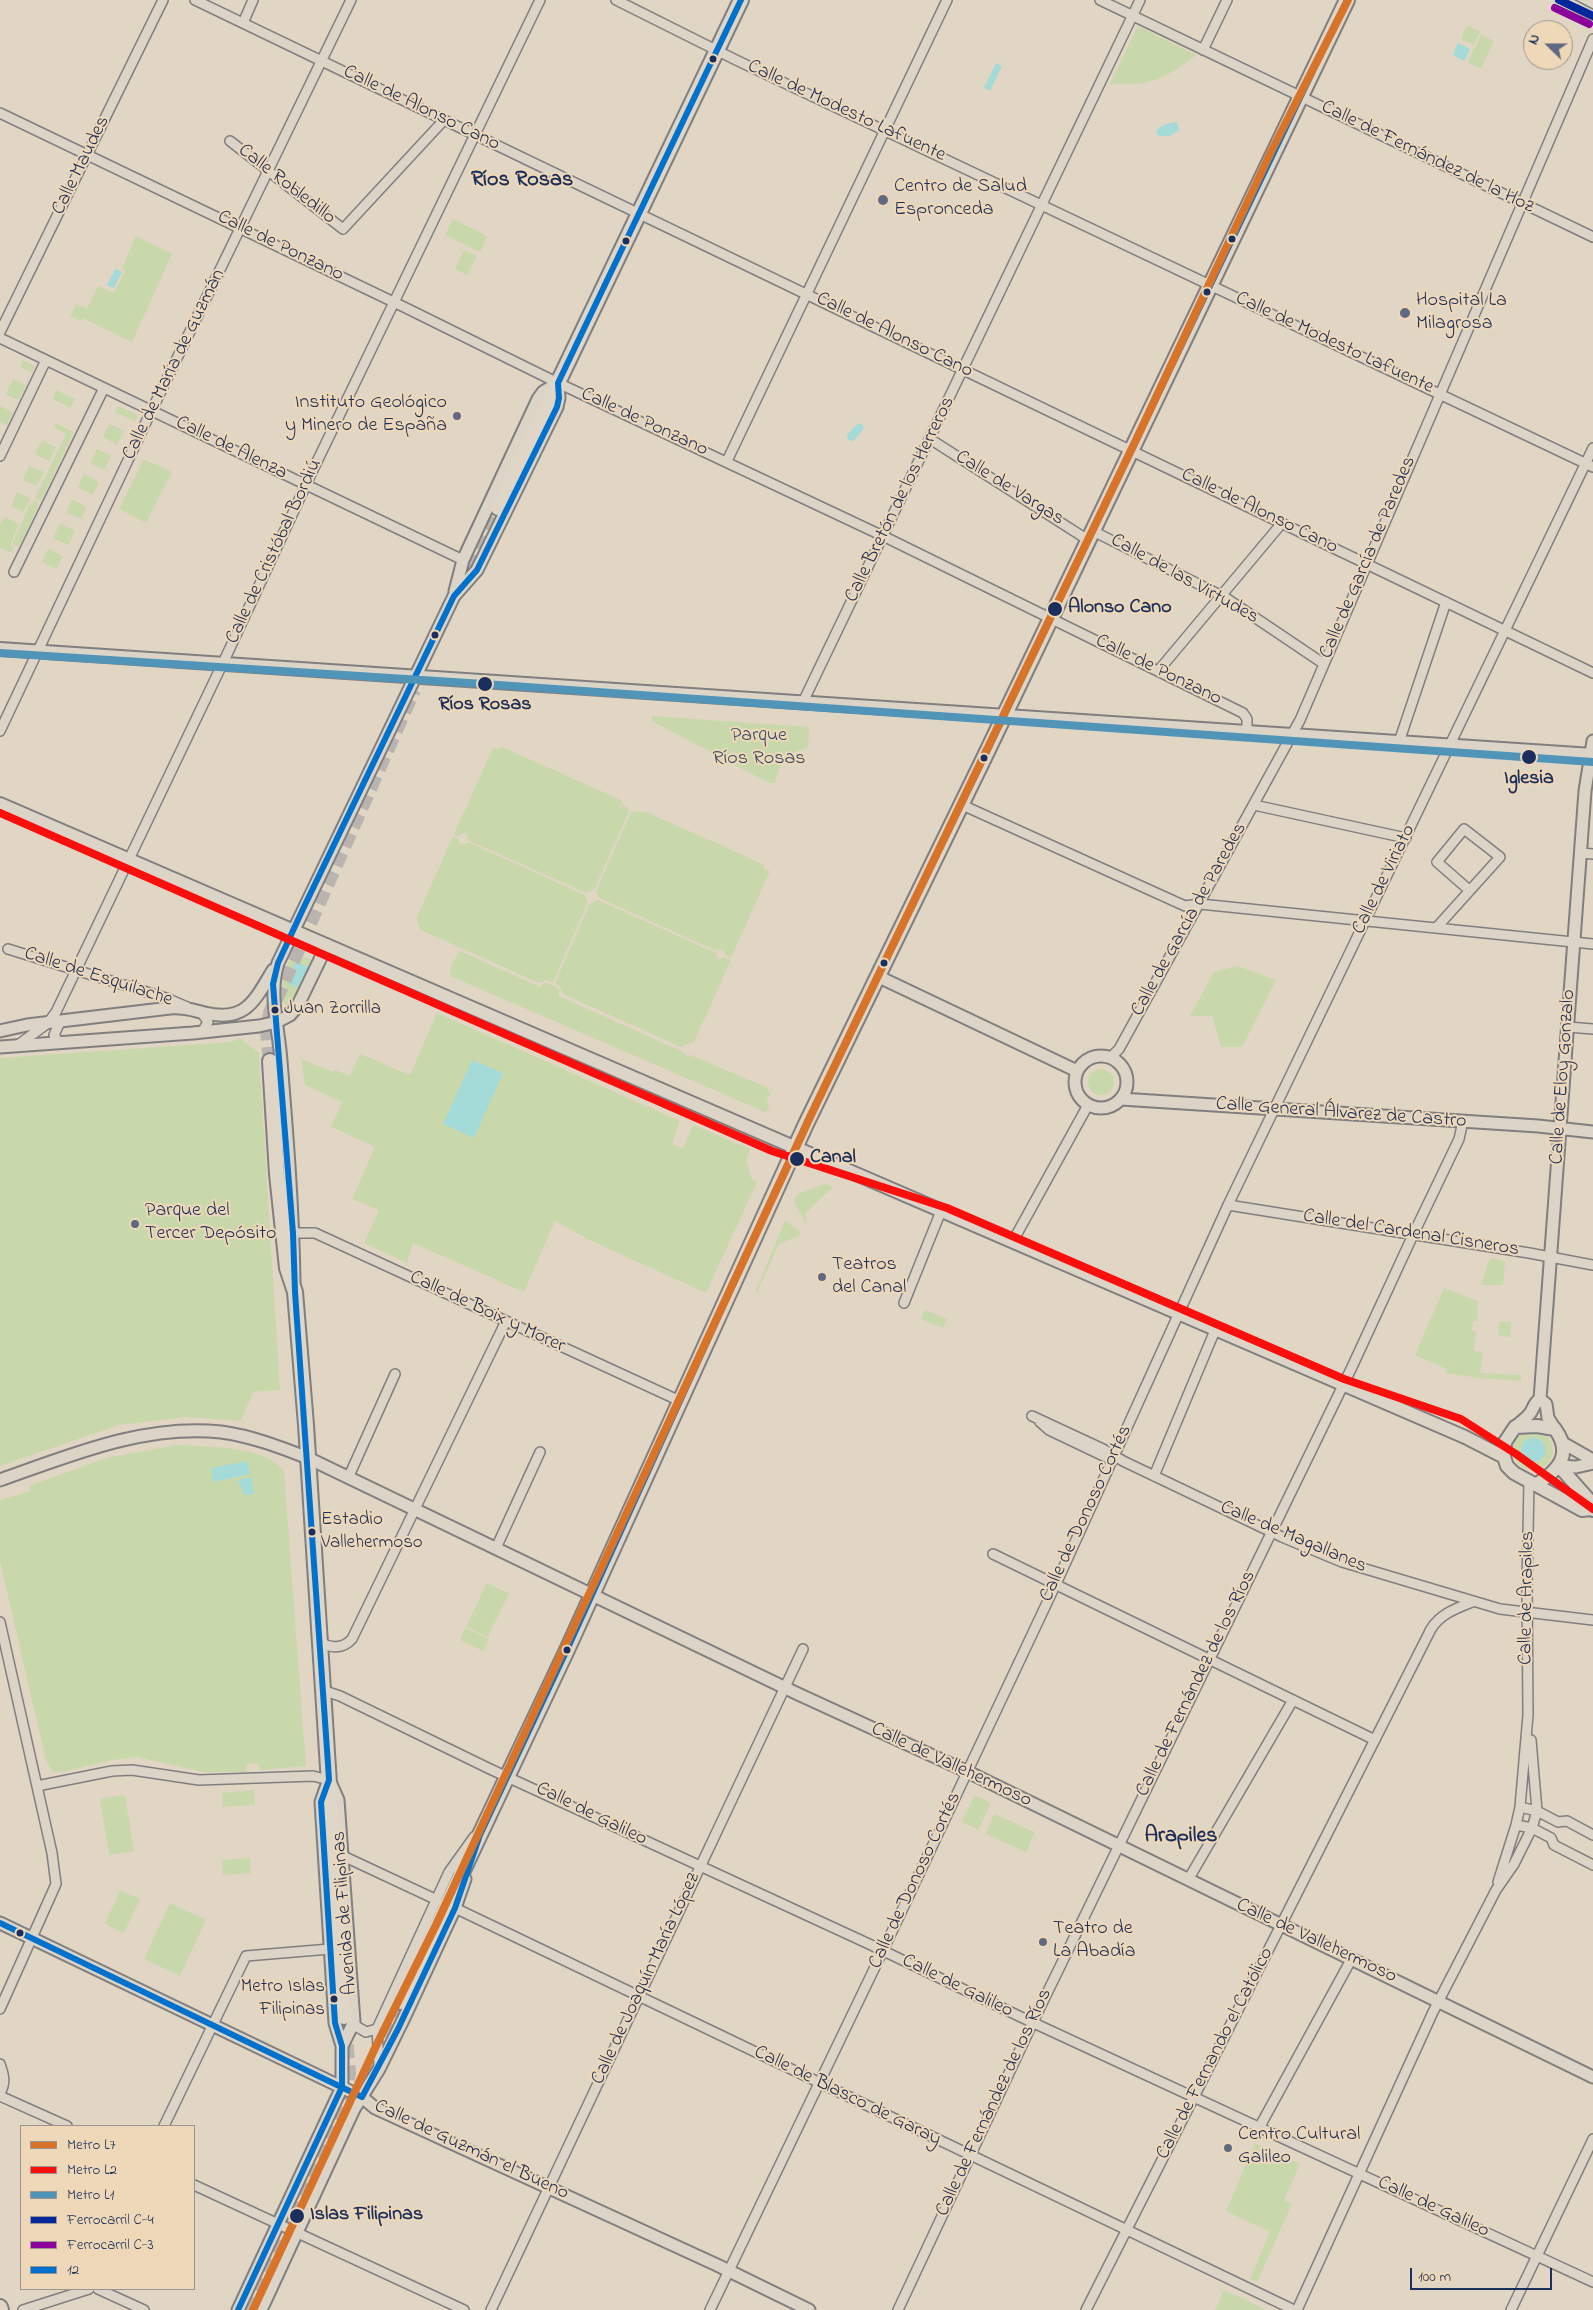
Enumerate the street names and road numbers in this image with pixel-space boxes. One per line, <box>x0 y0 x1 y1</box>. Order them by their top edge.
street label: Calle de Modesto Lafuente <box>743 55 949 169</box>
street label: Calle de Alonso Cano <box>339 61 503 157</box>
street label: Calle de Fernández de la Hoz <box>1317 96 1537 220</box>
street label: Calle Maudes <box>48 113 116 219</box>
street label: Calle Robledillo <box>232 139 340 231</box>
street label: Calle de Ponzano <box>213 206 347 288</box>
street label: Calle de María de Guzmán <box>118 266 232 464</box>
street label: Calle de Modesto Lafuente <box>1231 287 1437 401</box>
street label: Calle de Alonso Cano <box>812 288 976 384</box>
street label: Calle de Ponzano <box>577 383 711 463</box>
street label: Calle Bretón de los Herreros <box>841 393 961 607</box>
street label: Calle de Alenza <box>171 412 291 486</box>
street label: Calle de Vargas <box>950 446 1068 532</box>
street label: Calle de García de Paredes <box>1315 453 1423 663</box>
street label: Calle de Cristóbal Bordiú <box>222 456 328 648</box>
street label: Calle de Alonso Cano <box>1177 464 1341 560</box>
street label: Calle de las Virtudes <box>1106 529 1262 631</box>
street label: Calle de Ponzano <box>1091 630 1225 712</box>
street label: Calle de García de Paredes <box>1127 819 1253 1021</box>
street label: Calle de Viriato <box>1348 821 1422 939</box>
street label: Calle de Esquilache <box>21 943 175 1013</box>
street label: Calle de Eloy Gonzalo <box>1546 989 1582 1165</box>
street label: Calle General Álvarez de Castro <box>1215 1093 1467 1135</box>
street label: Calle del Cardenal Cisneros <box>1301 1205 1521 1263</box>
street label: Calle de Boix y Morer <box>405 1266 569 1360</box>
street label: Calle de Donoso Cortés <box>1036 1422 1138 1606</box>
street label: Calle de Magallanes <box>1216 1496 1370 1580</box>
street label: Calle de Arapiles <box>1515 1531 1541 1665</box>
street label: Calle de Fernández de los Ríos <box>1132 1567 1262 1801</box>
street label: Calle de Vallehermoso <box>867 1718 1035 1814</box>
street label: Calle de Galileo <box>532 1778 650 1852</box>
street label: Calle de Donoso Cortés <box>865 1789 967 1973</box>
street label: Avenida de Filipinas <box>328 1830 364 1996</box>
street label: Calle de Joaquín María López <box>587 1869 707 2089</box>
street label: Calle de Vallehermoso <box>1232 1894 1400 1990</box>
street label: Calle de Fernando el Católico <box>1152 1944 1280 2164</box>
street label: Calle de Galileo <box>898 1950 1016 2024</box>
street label: Calle de Fernández de los Ríos <box>932 1985 1058 2221</box>
street label: Calle de Blasco de Garay <box>750 2041 944 2153</box>
street label: Calle de Guzmán el Bueno <box>370 2095 572 2207</box>
street label: Calle de Galileo <box>1373 2172 1493 2244</box>

